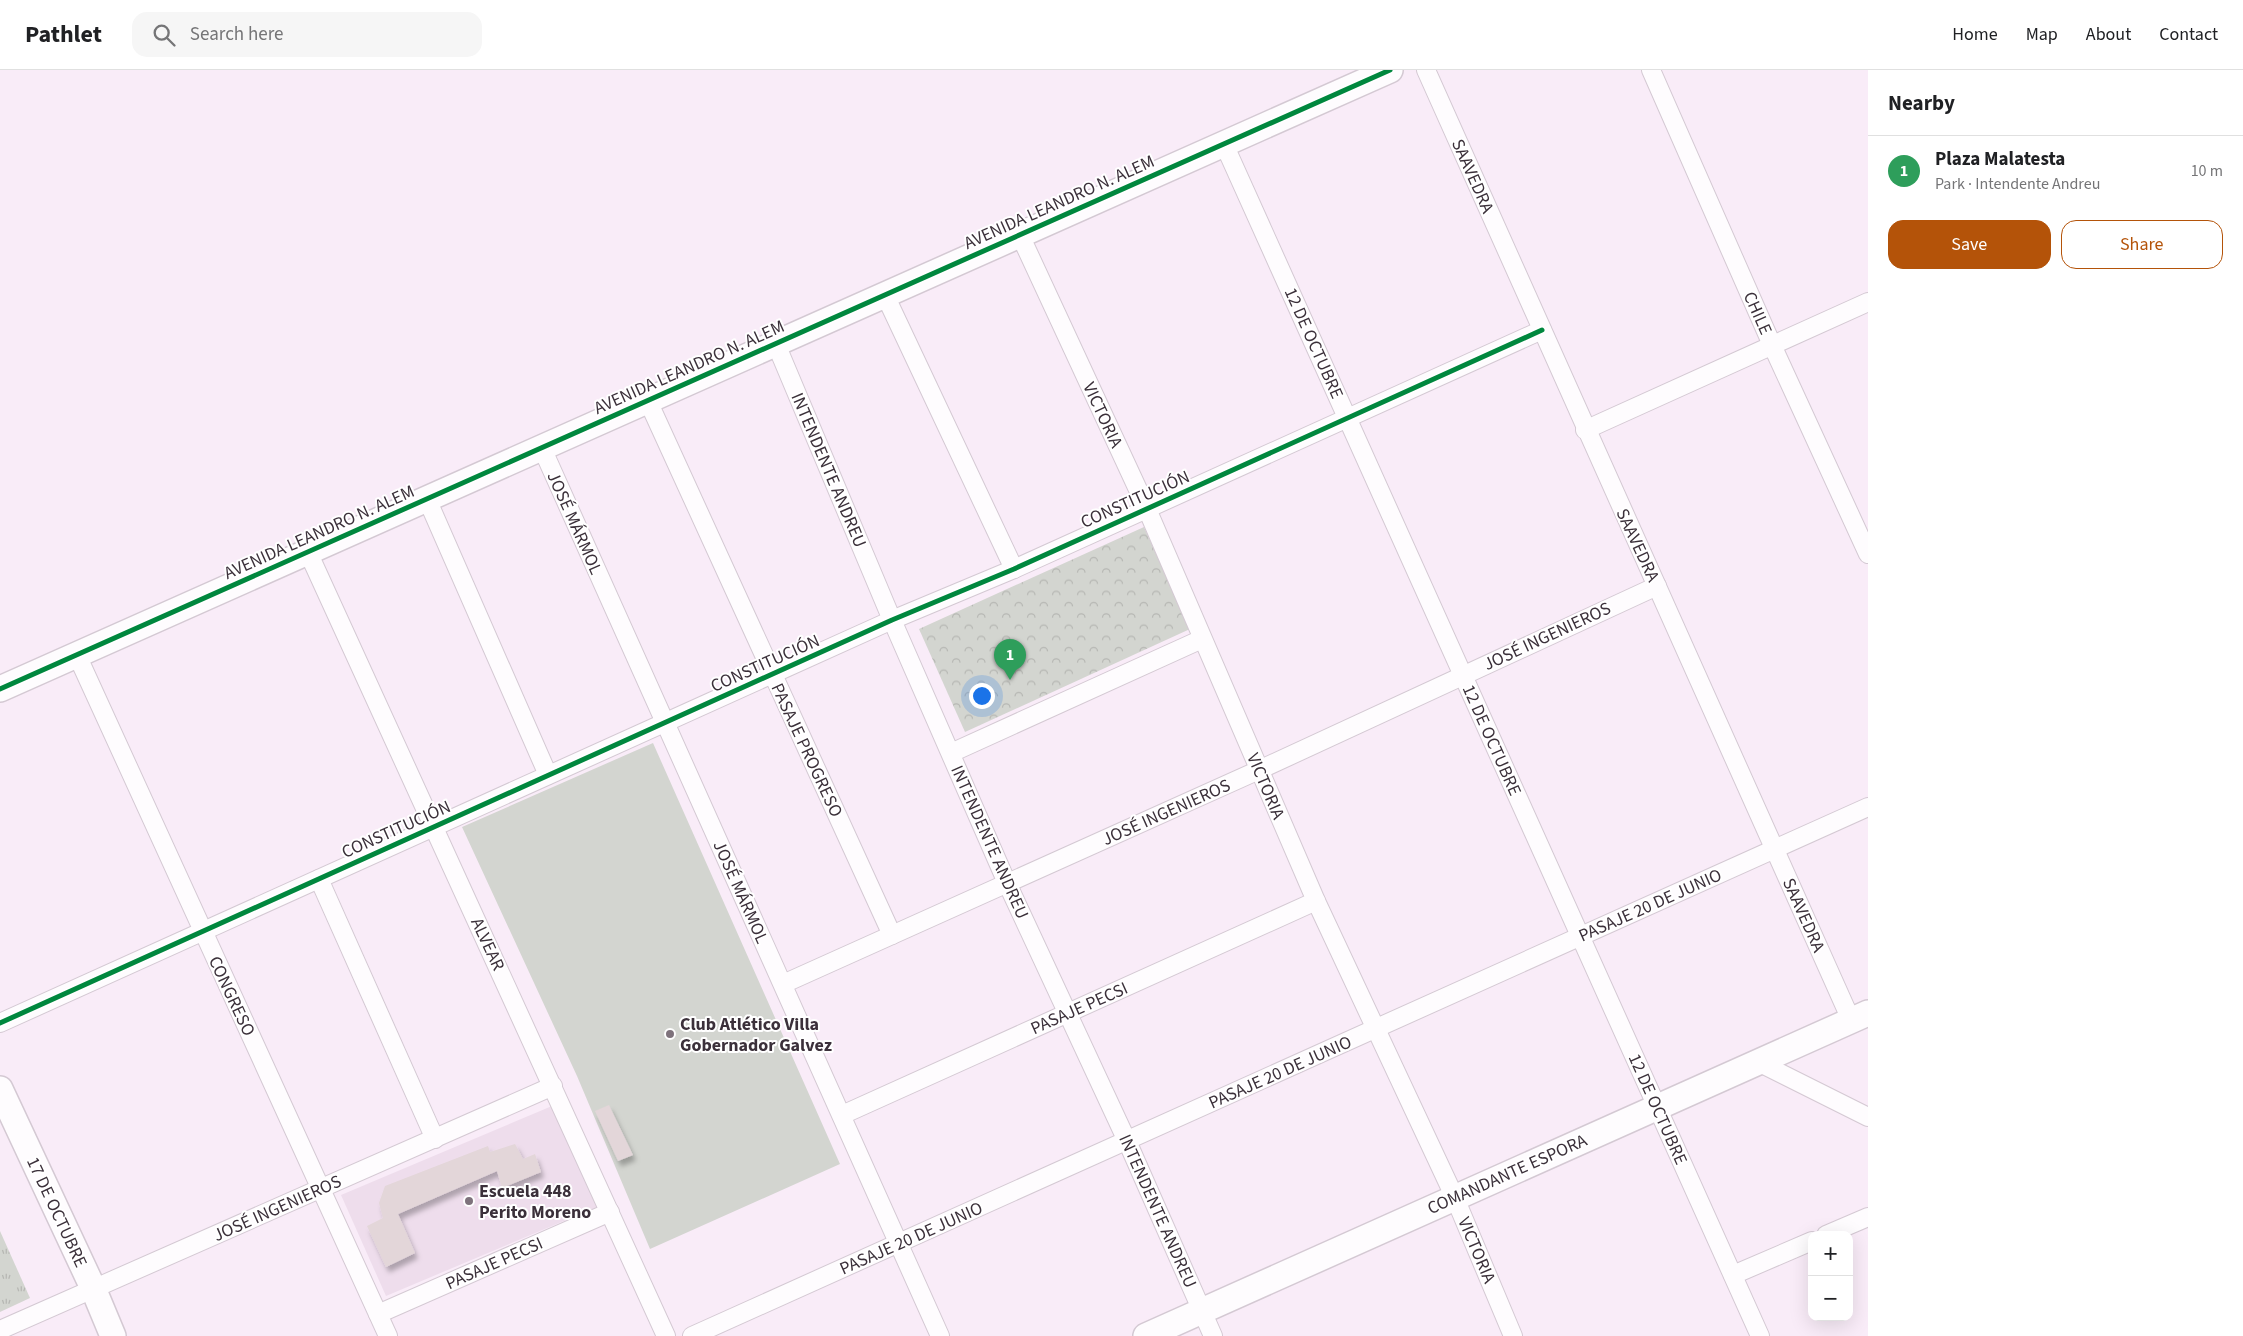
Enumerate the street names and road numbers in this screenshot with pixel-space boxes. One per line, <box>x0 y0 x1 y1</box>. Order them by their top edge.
street label: SAAVEDRA <box>1445 135 1500 217</box>
street label: AVENIDA LEANDRO N. ALEM <box>960 149 1159 256</box>
street label: 12 DE OCTUBRE <box>1278 284 1349 403</box>
street label: CHILE <box>1737 288 1778 339</box>
street label: AVENIDA LEANDRO N. ALEM <box>590 314 789 421</box>
street label: VICTORIA <box>1076 378 1129 452</box>
street label: INTENDENTE ANDREU <box>785 389 872 551</box>
street label: CONSTITUCIÓN <box>1077 464 1194 535</box>
street label: JOSÉ MÁRMOL <box>541 468 608 579</box>
street label: AVENIDA LEANDRO N. ALEM <box>220 479 419 586</box>
street label: SAAVEDRA <box>1610 504 1666 586</box>
street label: JOSÉ INGENIEROS <box>1479 596 1615 677</box>
street label: CONSTITUCIÓN <box>707 628 824 699</box>
street label: PASAJE PROGRESO <box>765 679 849 821</box>
street label: 12 DE OCTUBRE <box>1456 681 1527 800</box>
street label: VICTORIA <box>1240 749 1291 823</box>
street label: INTENDENTE ANDREU <box>944 761 1035 923</box>
street label: JOSÉ INGENIEROS <box>1098 773 1234 852</box>
street label: CONSTITUCIÓN <box>338 794 455 865</box>
street label: JOSÉ MÁRMOL <box>707 837 774 948</box>
street label: PASAJE 20 DE JUNIO <box>1575 863 1726 948</box>
street label: SAAVEDRA <box>1776 874 1831 956</box>
street label: ALVEAR <box>464 914 511 975</box>
street label: CONGRESO <box>202 952 261 1040</box>
street label: PASAJE PECSI <box>1027 976 1132 1041</box>
street label: PASAJE 20 DE JUNIO <box>1205 1030 1356 1115</box>
street label: 12 DE OCTUBRE <box>1622 1050 1693 1169</box>
street label: COMANDANTE ESPORA <box>1423 1128 1591 1221</box>
street label: INTENDENTE ANDREU <box>1112 1130 1203 1292</box>
street label: 17 DE OCTUBRE <box>20 1153 93 1271</box>
street label: JOSÉ INGENIEROS <box>209 1169 345 1248</box>
street label: PASAJE 20 DE JUNIO <box>836 1196 987 1281</box>
street label: VICTORIA <box>1451 1213 1502 1287</box>
street label: PASAJE PECSI <box>442 1231 547 1296</box>

